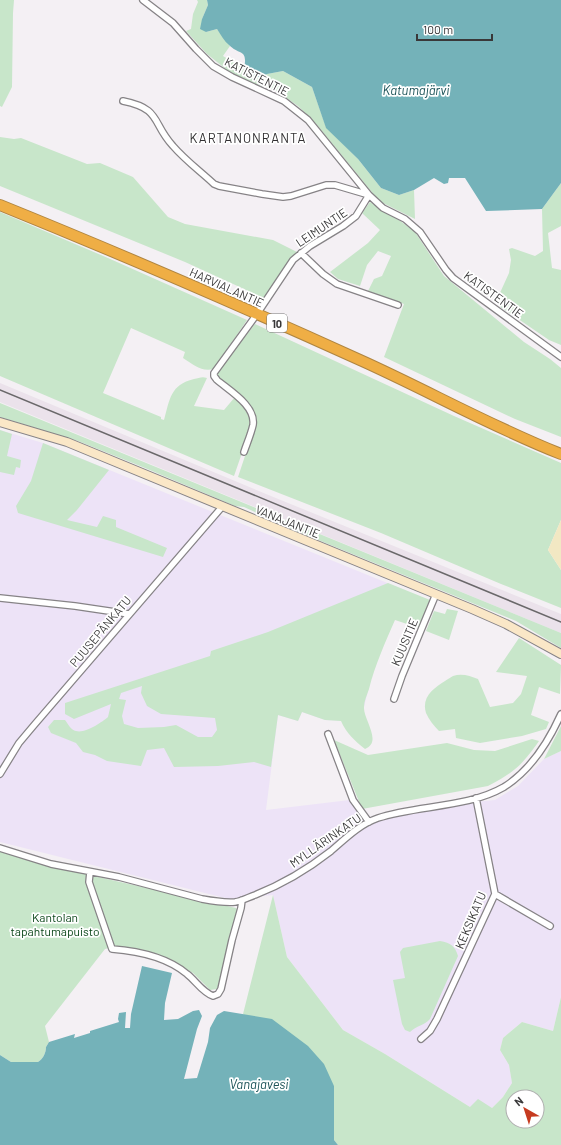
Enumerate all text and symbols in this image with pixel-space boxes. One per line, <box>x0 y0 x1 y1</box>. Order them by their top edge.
scale bar <box>417 16 492 42</box>
text: 100 m <box>423 22 453 36</box>
street label: KATISTENTIE <box>223 54 291 98</box>
water label: Katumajärvi <box>383 82 450 98</box>
district label: KARTANONRANTA <box>189 130 307 146</box>
street label: LEIMUNTIE <box>293 205 349 249</box>
street label: HARVIALANTIE <box>188 264 266 310</box>
street label: KATISTENTIE <box>461 268 527 320</box>
road number: 10 <box>267 314 287 332</box>
street label: VANAJANTIE <box>254 502 322 540</box>
street label: PUUSEPÄNKATU <box>66 593 134 669</box>
street label: KUUSITIE <box>388 616 420 668</box>
street label: MYLLÄRINKATU <box>287 810 363 870</box>
street label: KEKSIKATU <box>452 889 488 951</box>
park label: Kantolan tapahtumapuisto <box>10 910 100 938</box>
water label: Vanajavesi <box>229 1076 289 1092</box>
north arrow <box>505 1089 545 1129</box>
text: N <box>511 1093 525 1108</box>

